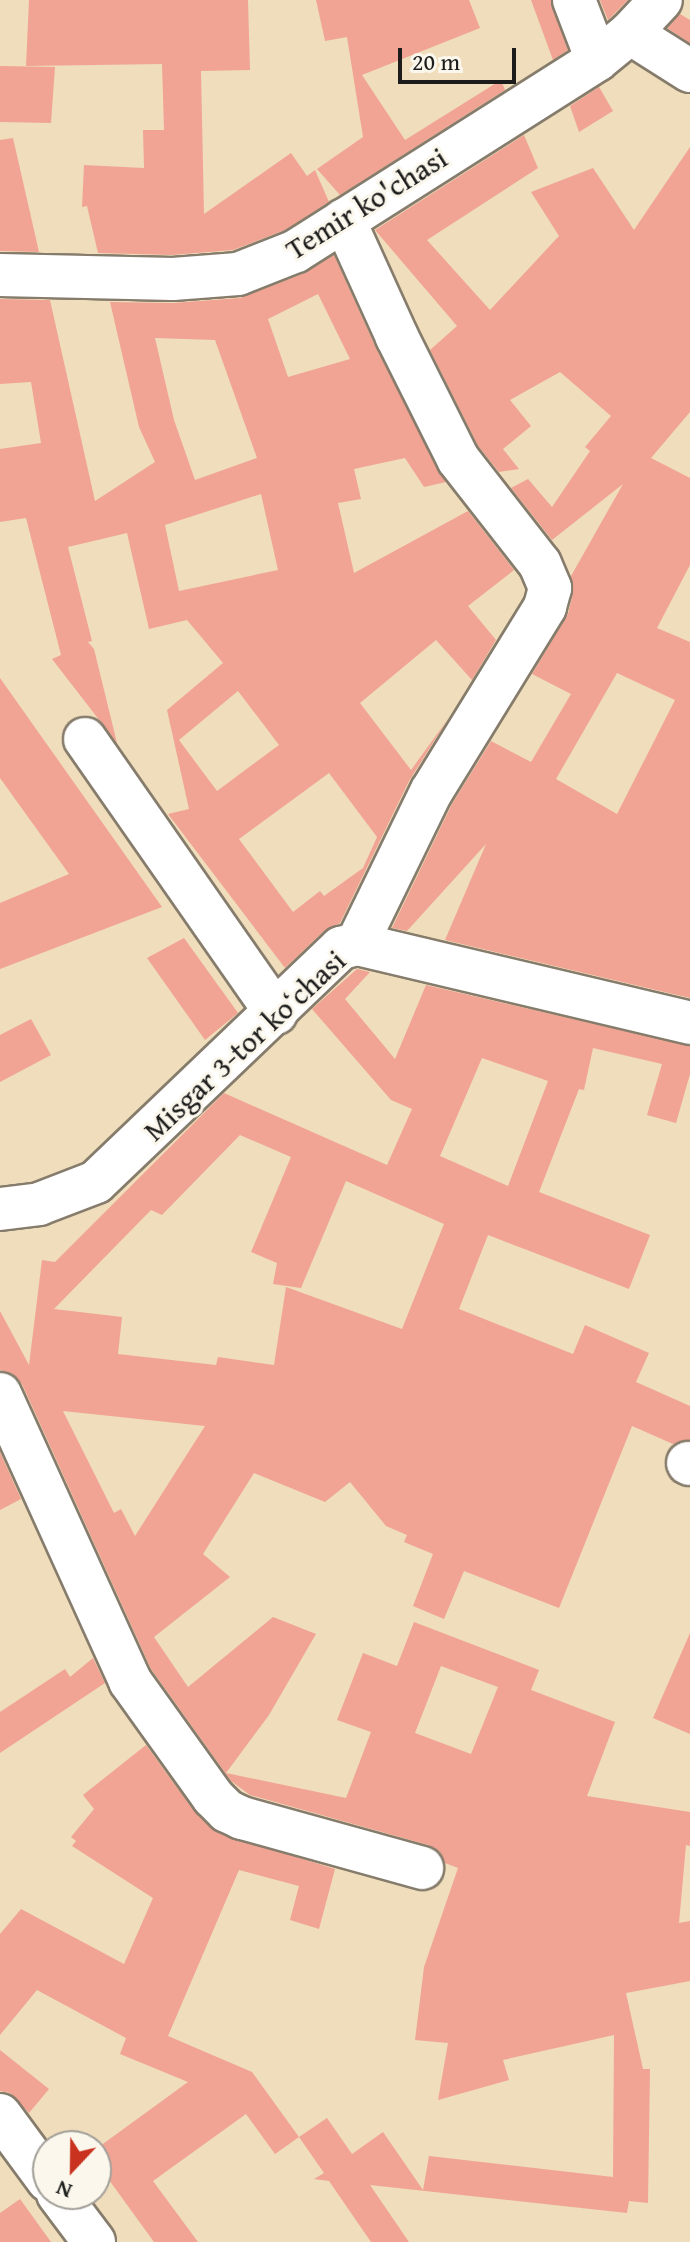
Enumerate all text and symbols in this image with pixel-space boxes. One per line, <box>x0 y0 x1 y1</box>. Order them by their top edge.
scale bar <box>402 32 520 82</box>
text: 20 m <box>412 44 460 79</box>
street label: Temir ko'chasi <box>279 139 453 267</box>
street label: Misgar 3-tor koʻchasi <box>135 942 353 1148</box>
north arrow <box>32 2130 112 2210</box>
text: N <box>51 2173 77 2208</box>

